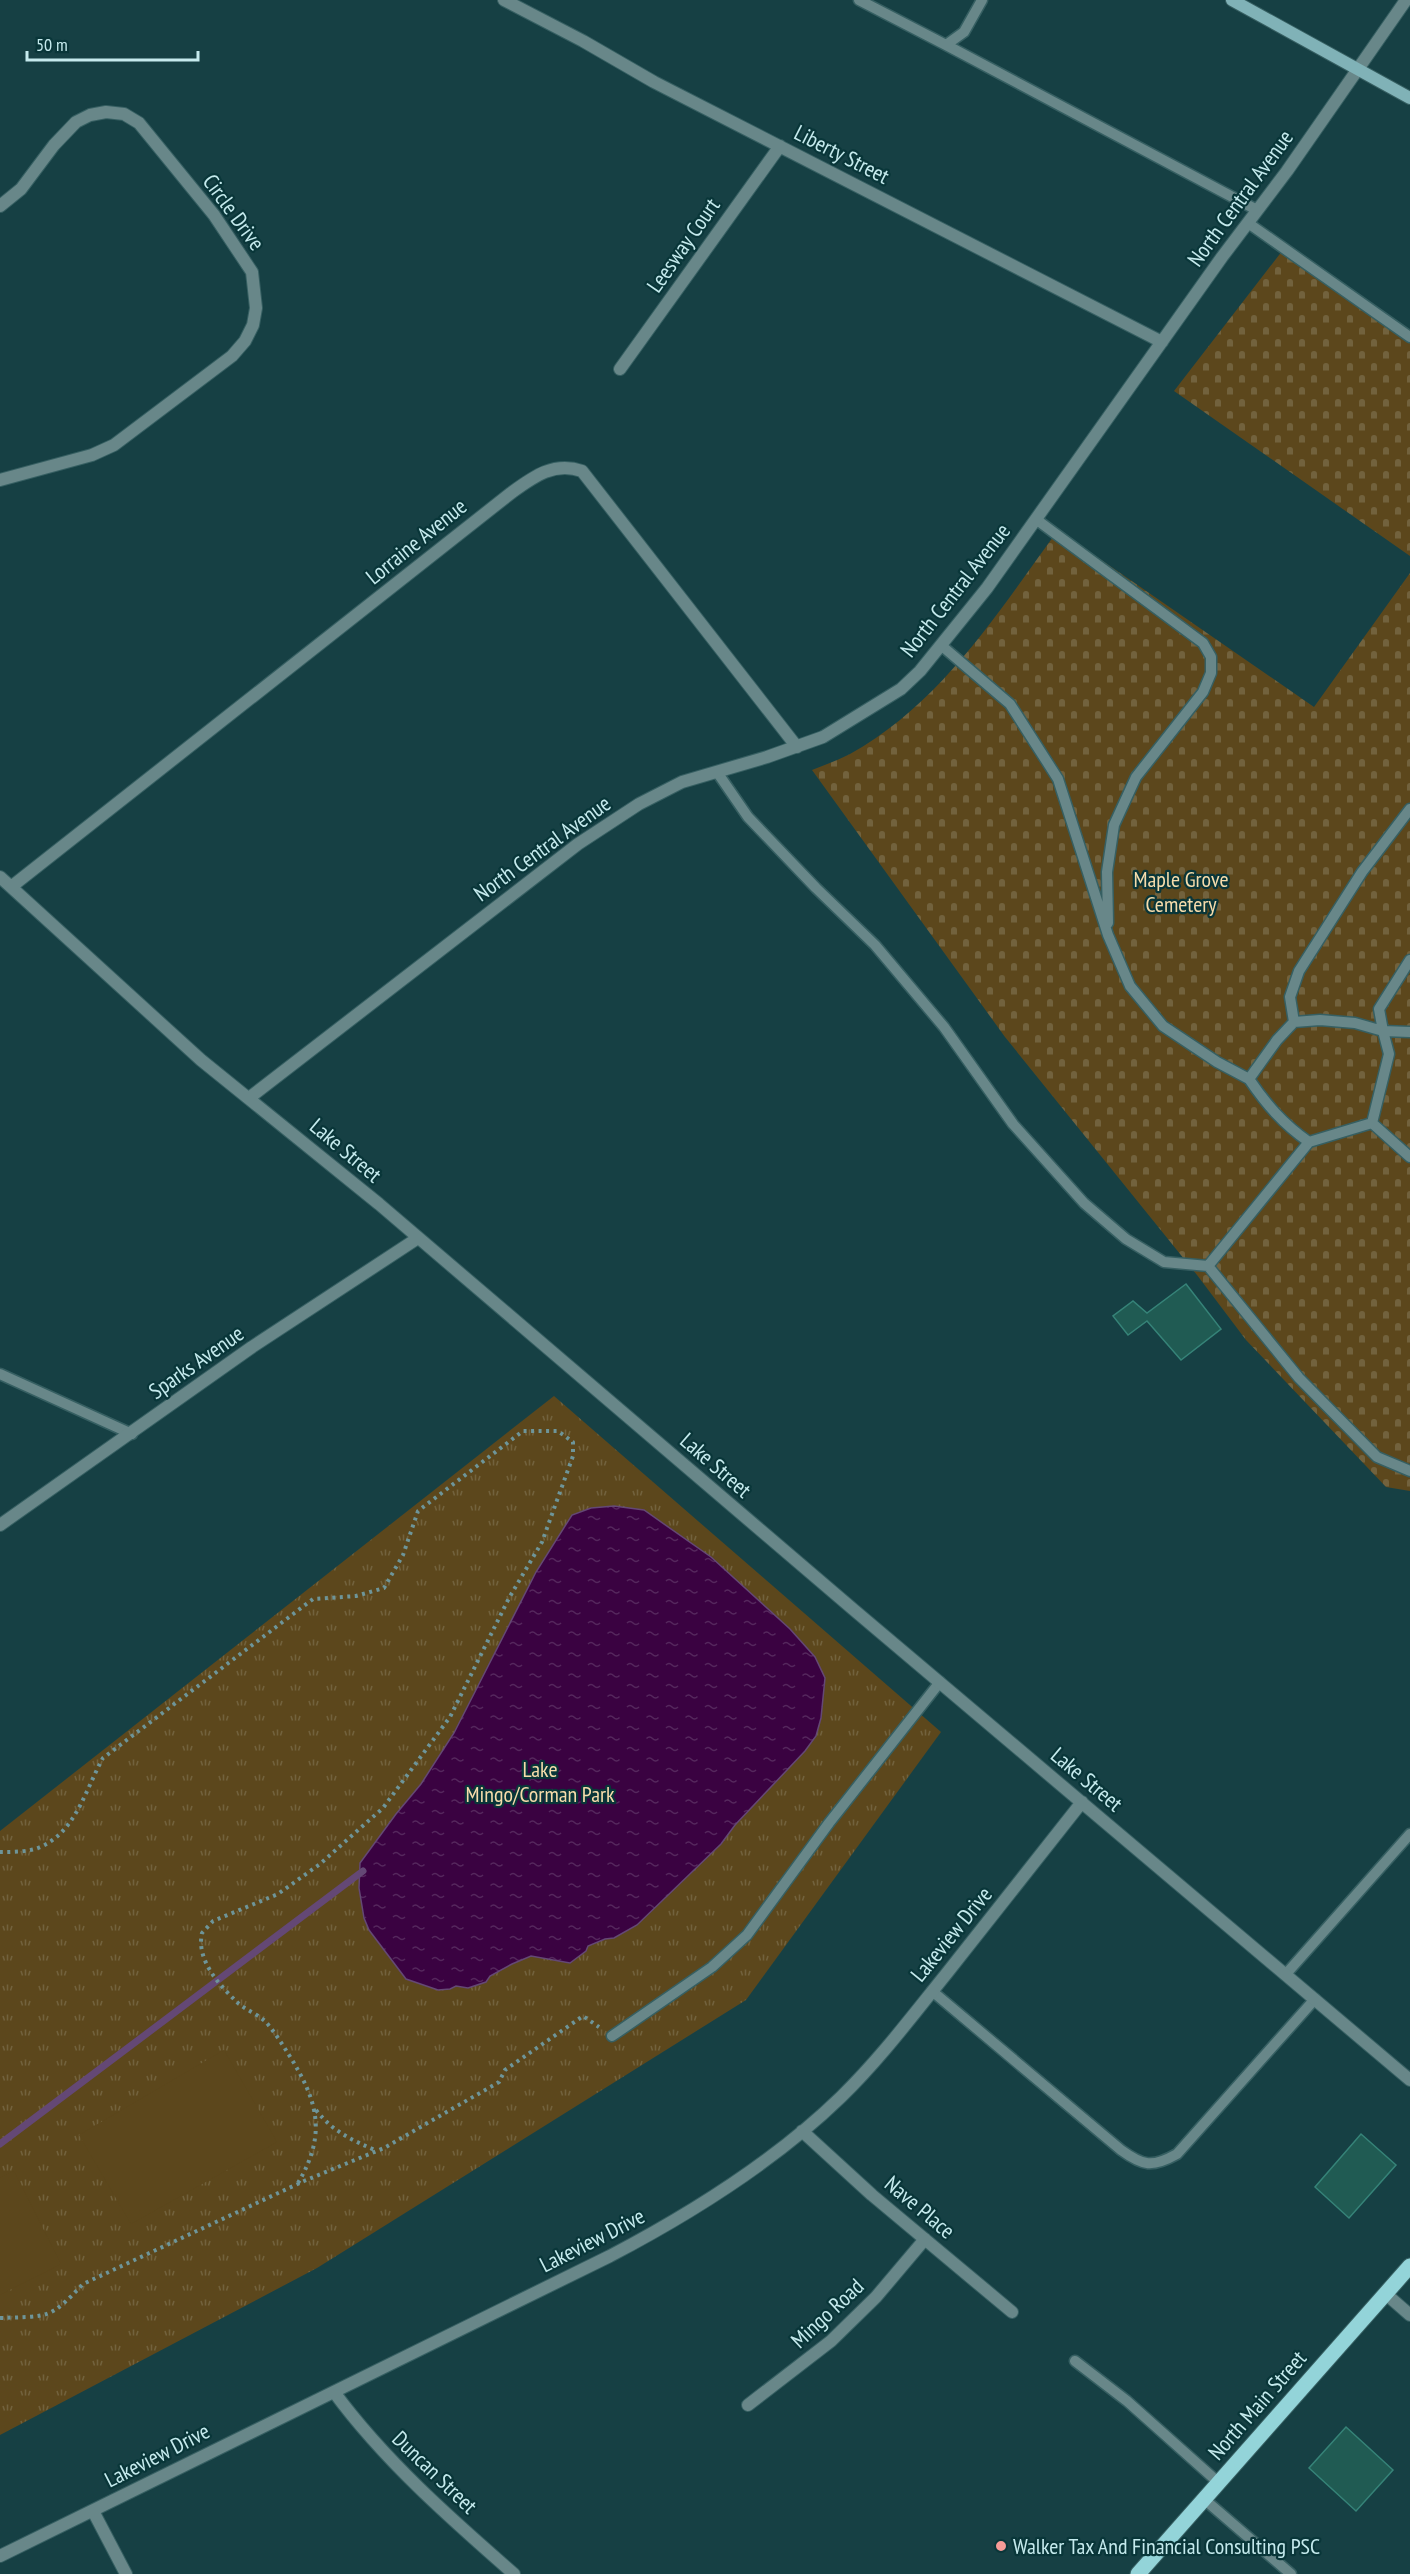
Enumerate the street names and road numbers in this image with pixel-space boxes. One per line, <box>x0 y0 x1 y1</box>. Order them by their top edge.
street label: Liberty Street <box>790 118 894 190</box>
street label: North Central Avenue <box>1181 124 1299 272</box>
street label: Circle Drive <box>197 168 271 256</box>
street label: Leesway Court <box>640 192 726 298</box>
street label: Lorraine Avenue <box>360 492 472 590</box>
street label: North Central Avenue <box>894 517 1016 663</box>
street label: North Central Avenue <box>468 789 616 907</box>
street label: Lake Street <box>304 1112 388 1188</box>
street label: Sparks Avenue <box>143 1319 249 1405</box>
street label: Lake Street <box>675 1426 757 1504</box>
street label: Lake Street <box>1045 1741 1129 1817</box>
street label: Lakeview Drive <box>904 1881 998 1987</box>
street label: Nave Place <box>879 2169 961 2245</box>
street label: Lakeview Drive <box>535 2202 649 2278</box>
street label: Mingo Road <box>785 2272 869 2354</box>
street label: North Main Street <box>1202 2345 1312 2465</box>
street label: Lakeview Drive <box>100 2417 214 2493</box>
street label: Duncan Street <box>387 2425 483 2519</box>

